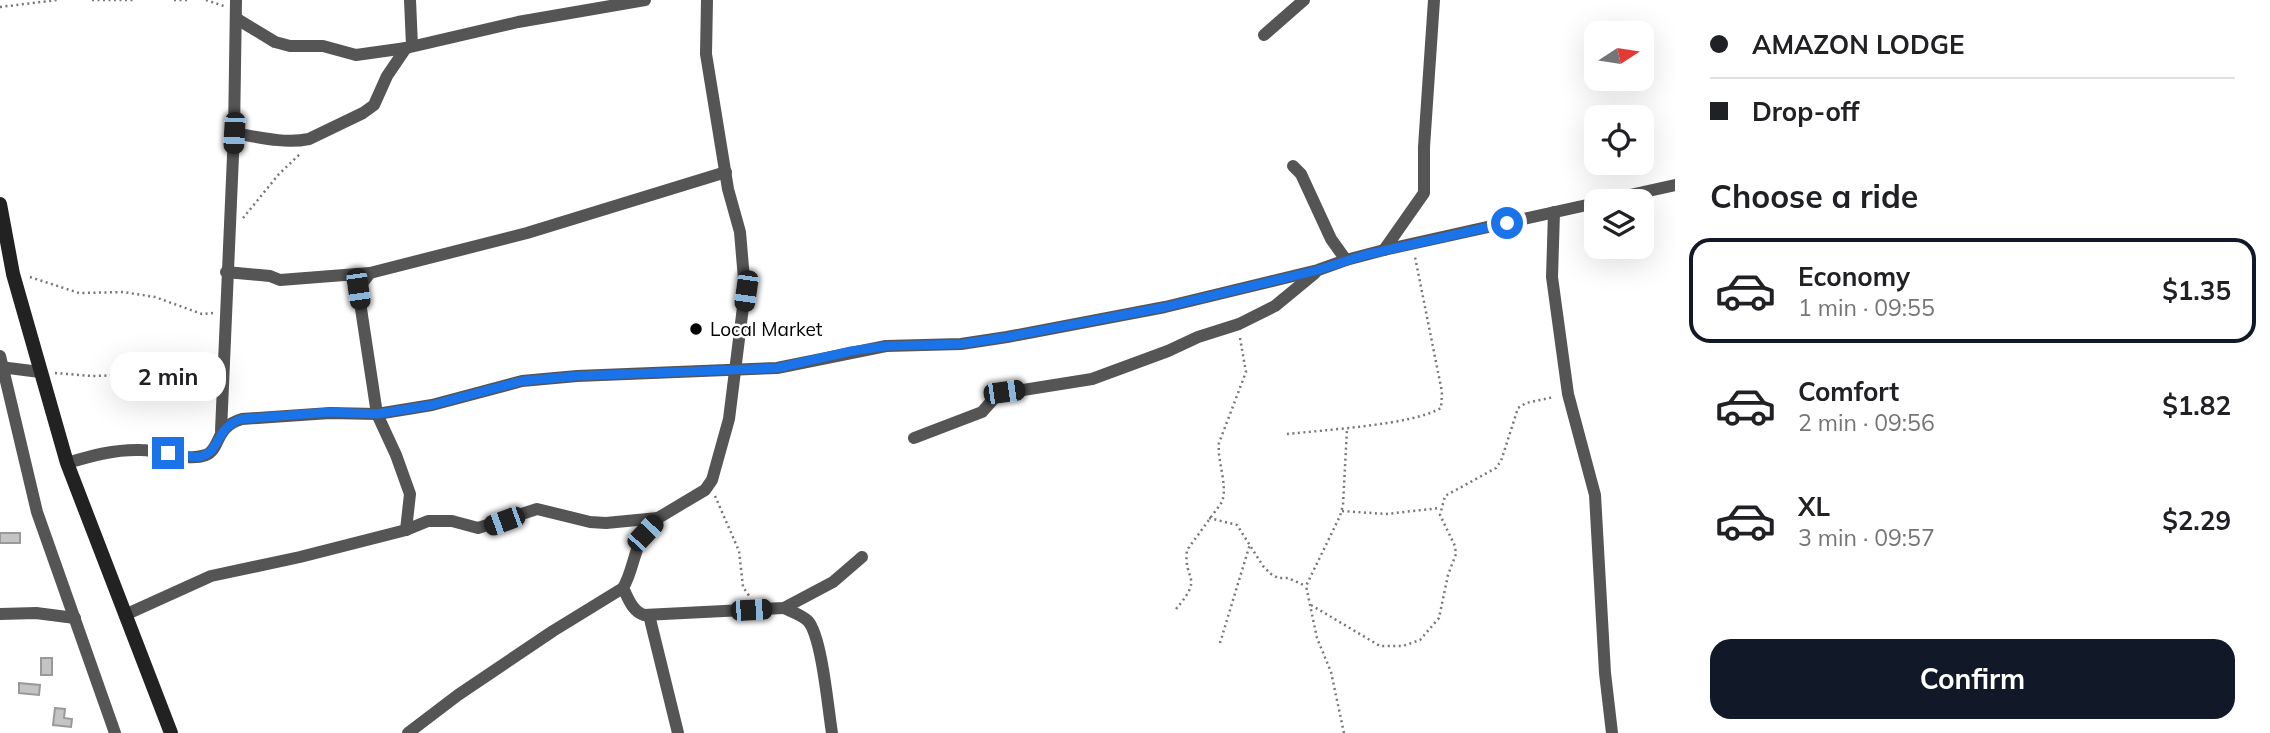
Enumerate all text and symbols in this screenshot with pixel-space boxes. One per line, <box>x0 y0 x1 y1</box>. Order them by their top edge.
north arrow <box>1584 21 1654 91</box>
map controls <box>1584 21 1654 259</box>
text: AMAZON LODGE <box>1752 28 1965 61</box>
text: Drop-off <box>1752 95 1859 128</box>
button: locate <box>1584 105 1654 175</box>
car <box>223 111 246 155</box>
text: Choose a ride <box>1710 176 1918 216</box>
button: layers <box>1584 189 1654 259</box>
route start <box>1491 207 1523 239</box>
icon: car <box>1714 259 1777 322</box>
text: Economy <box>1798 260 1910 293</box>
car <box>345 267 372 311</box>
car <box>733 269 760 313</box>
text: $1.35 <box>2162 274 2231 307</box>
text: 1 min · 09:55 <box>1798 293 1935 322</box>
place label: Local Market <box>710 317 823 341</box>
marker: Local Market <box>688 321 704 337</box>
callout: 2 min <box>110 351 226 400</box>
text: 2 min <box>138 362 198 391</box>
icon: car <box>1714 374 1777 437</box>
text: Comfort <box>1798 375 1899 408</box>
car <box>982 379 1027 405</box>
text: $1.82 <box>2162 389 2231 422</box>
text: 2 min · 09:56 <box>1798 408 1935 437</box>
route end <box>152 437 184 469</box>
icon: car <box>1714 489 1777 552</box>
text: XL <box>1798 490 1830 523</box>
car <box>481 504 528 538</box>
text: $2.29 <box>2162 504 2231 537</box>
car <box>623 510 668 556</box>
text: 3 min · 09:57 <box>1798 523 1935 552</box>
car <box>730 598 773 622</box>
button: Confirm <box>1710 639 2235 719</box>

